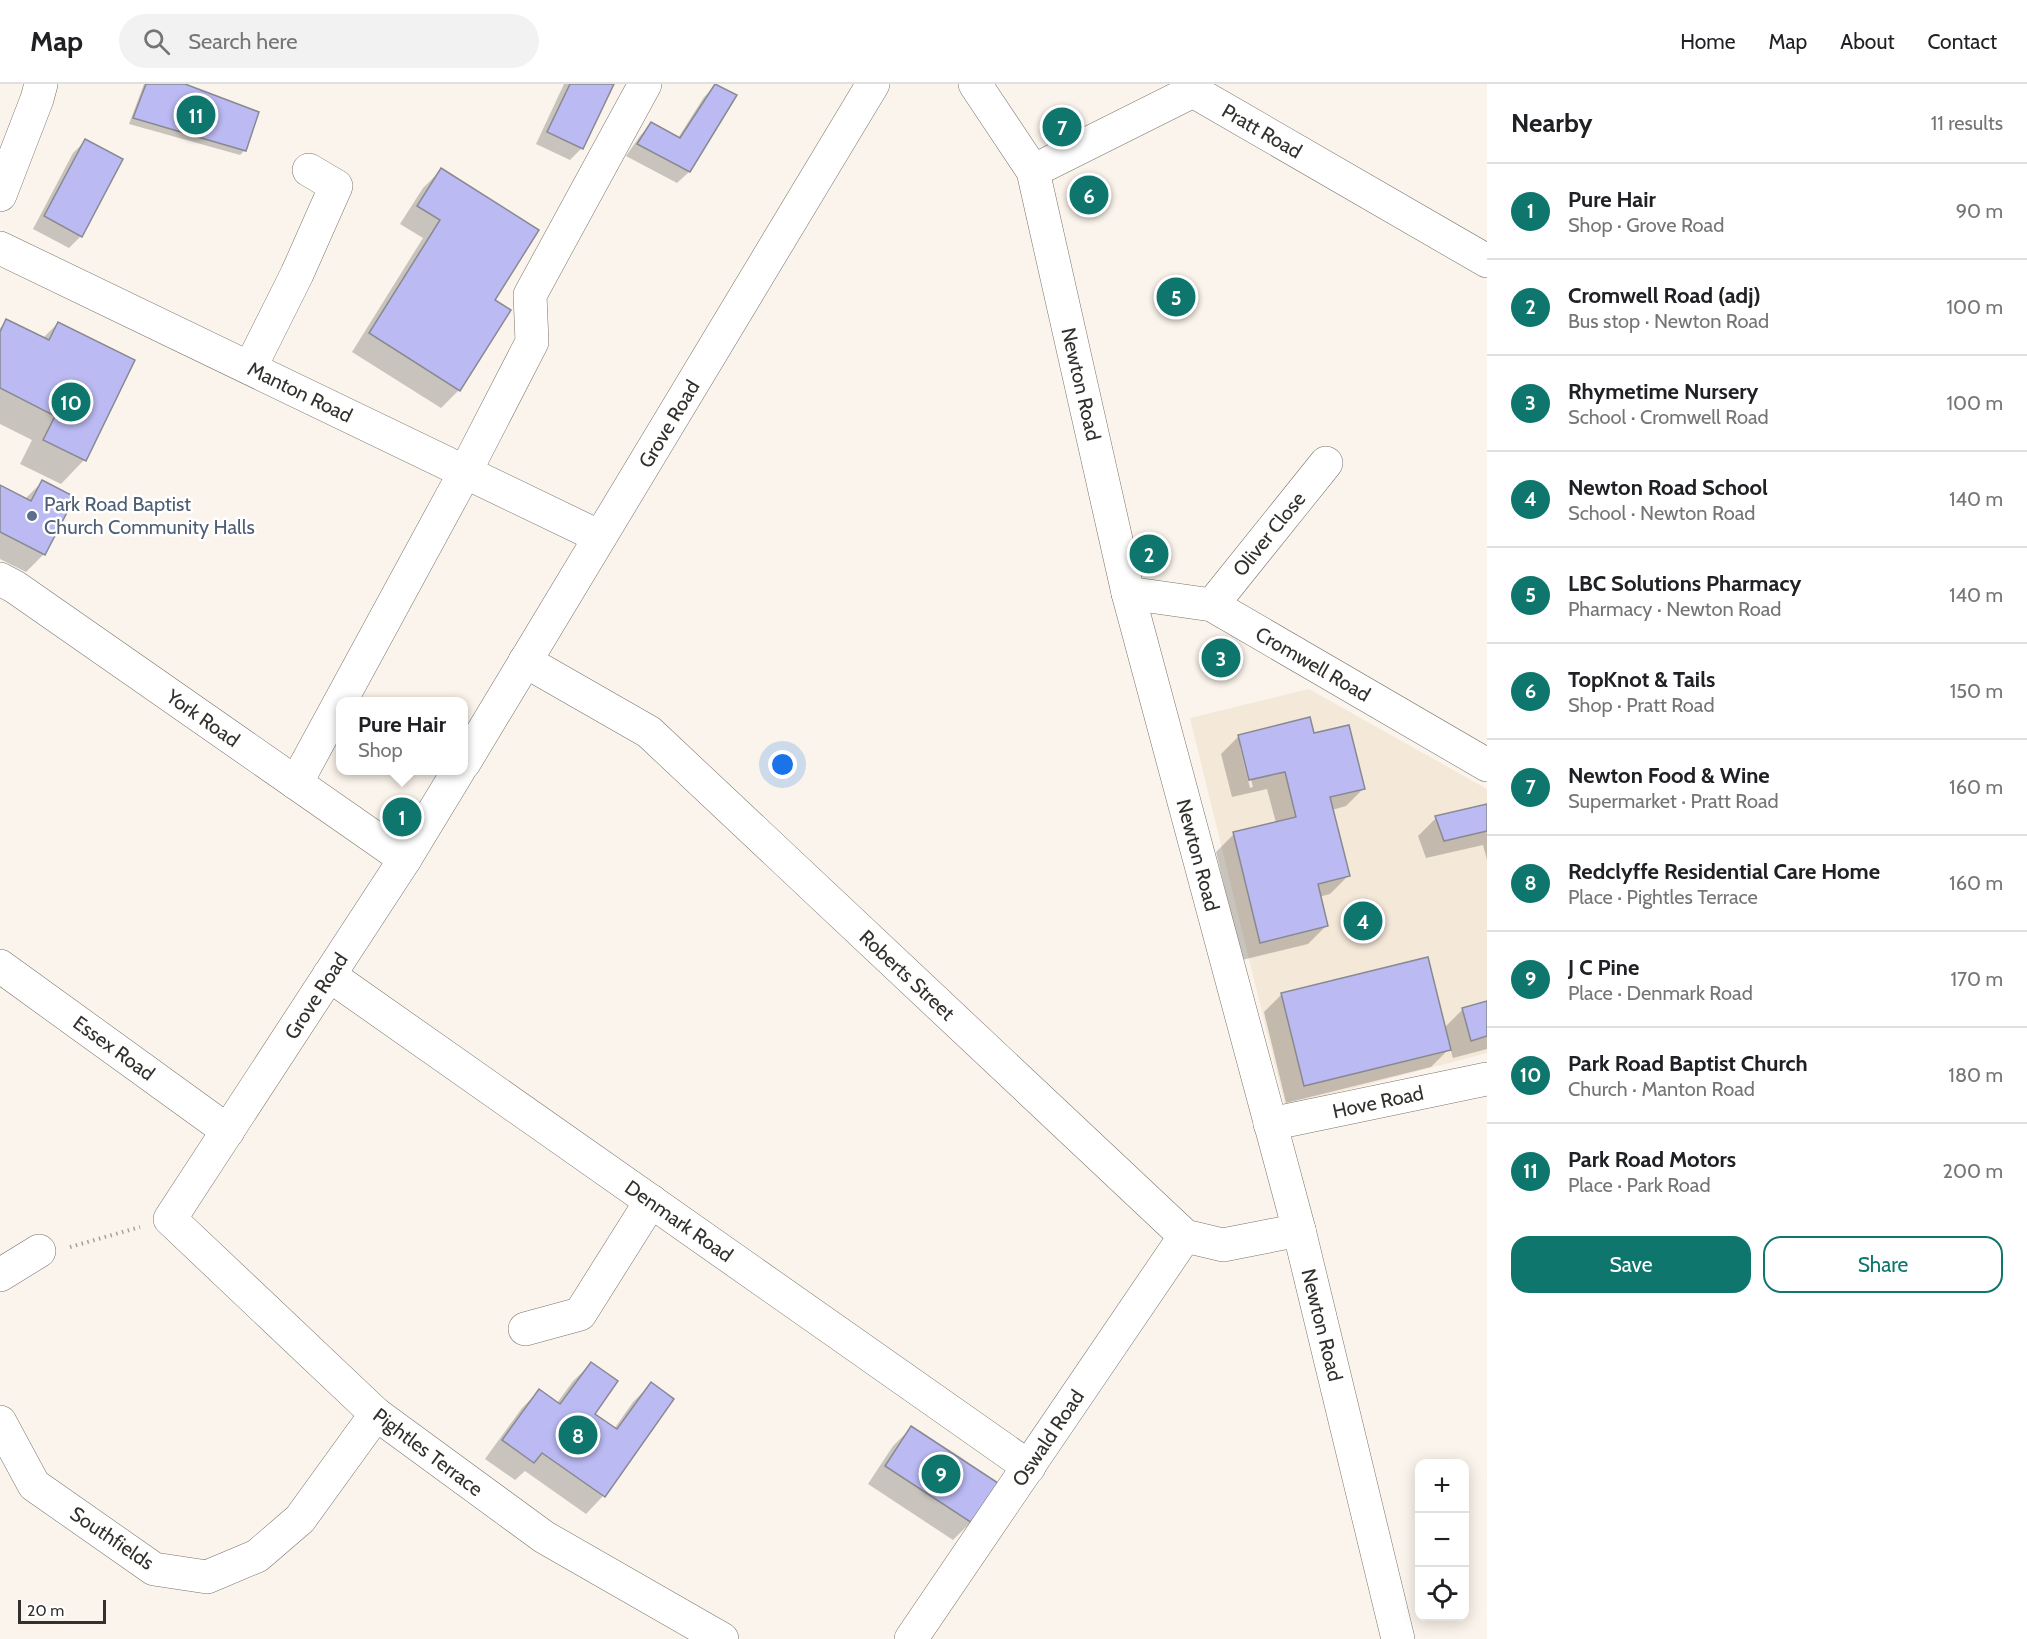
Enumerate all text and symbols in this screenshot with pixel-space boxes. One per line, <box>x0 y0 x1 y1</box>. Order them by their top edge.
search box <box>119 14 539 68</box>
text: Map <box>30 24 83 58</box>
icon: search <box>140 25 173 58</box>
text: Search here <box>188 28 297 55</box>
text: Home <box>1680 29 1736 54</box>
text: Map <box>1769 29 1807 54</box>
text: About <box>1840 29 1894 54</box>
text: Contact <box>1927 29 1997 54</box>
pin: 11 <box>176 93 216 138</box>
street label: Pratt Road <box>1218 99 1306 163</box>
pin: 7 <box>1042 104 1082 150</box>
text: Nearby <box>1511 107 1592 139</box>
text: 11 results <box>1931 111 2003 135</box>
pin: 6 <box>1070 172 1108 218</box>
text: Pure Hair <box>1568 186 1656 213</box>
text: 1 <box>1527 199 1534 223</box>
text: 90 m <box>1956 199 2003 223</box>
text: Shop · Grove Road <box>1568 213 1724 237</box>
pin: 5 <box>1156 274 1196 320</box>
text: Cromwell Road (adj) <box>1568 282 1761 309</box>
text: 2 <box>1525 295 1536 319</box>
text: 100 m <box>1947 295 2003 319</box>
text: Bus stop · Newton Road <box>1568 309 1769 333</box>
street label: Newton Road <box>1056 325 1106 443</box>
street label: Manton Road <box>244 356 356 428</box>
street label: Grove Road <box>633 376 705 472</box>
text: Rhymetime Nursery <box>1568 378 1758 405</box>
pin: 10 <box>52 380 90 424</box>
text: 3 <box>1525 391 1536 415</box>
text: 100 m <box>1947 391 2003 415</box>
text: School · Cromwell Road <box>1568 405 1769 429</box>
text: Newton Road School <box>1568 474 1768 501</box>
street label: Oliver Close <box>1228 487 1310 581</box>
text: 4 <box>1524 487 1537 511</box>
text: 140 m <box>1949 487 2003 511</box>
place label: Park Road Baptist Church Community Halls <box>44 492 255 539</box>
text: School · Newton Road <box>1568 501 1755 525</box>
marker: Park Road Baptist Church Community Halls <box>25 509 39 523</box>
pin: 2 <box>1130 532 1168 576</box>
text: LBC Solutions Pharmacy <box>1568 570 1801 597</box>
text: 5 <box>1525 583 1536 607</box>
text: 140 m <box>1949 583 2003 607</box>
text: Pharmacy · Newton Road <box>1568 597 1781 621</box>
street label: Cromwell Road <box>1251 621 1375 707</box>
pin: 3 <box>1202 636 1240 680</box>
text: TopKnot & Tails <box>1568 666 1715 693</box>
text: 6 <box>1525 679 1536 703</box>
text: 150 m <box>1950 679 2003 703</box>
street label: York Road <box>161 684 244 752</box>
text: Shop · Pratt Road <box>1568 693 1715 717</box>
popup <box>336 697 468 775</box>
text: Pure Hair <box>358 711 446 738</box>
text: Shop <box>358 738 403 762</box>
your location <box>768 750 797 779</box>
text: Newton Food & Wine <box>1568 762 1770 789</box>
text: 7 <box>1525 775 1536 799</box>
text: 160 m <box>1949 775 2003 799</box>
text: Supermarket · Pratt Road <box>1568 789 1779 813</box>
pin: 1 <box>382 794 422 840</box>
street label: Newton Road <box>1171 796 1225 914</box>
text: Redclyffe Residential Care Home <box>1568 858 1880 885</box>
text: 8 <box>1524 871 1537 895</box>
text: 160 m <box>1949 871 2003 895</box>
text: Place · Pightles Terrace <box>1568 885 1758 909</box>
pin: 4 <box>1344 898 1382 944</box>
street label: Roberts Street <box>854 925 960 1025</box>
street label: Grove Road <box>279 948 353 1044</box>
text: J C Pine <box>1568 954 1639 981</box>
text: 9 <box>1525 967 1536 991</box>
text: 170 m <box>1951 967 2003 991</box>
text: Place · Denmark Road <box>1568 981 1753 1005</box>
street label: Essex Road <box>68 1010 160 1086</box>
text: Park Road Baptist Church <box>1568 1050 1808 1077</box>
text: 10 <box>1520 1063 1541 1087</box>
text: 180 m <box>1948 1063 2003 1087</box>
text: Church · Manton Road <box>1568 1077 1755 1101</box>
street label: Hove Road <box>1330 1081 1426 1123</box>
text: Park Road Motors <box>1568 1146 1736 1173</box>
text: 11 <box>1523 1159 1538 1183</box>
text: 200 m <box>1943 1159 2003 1183</box>
text: Place · Park Road <box>1568 1173 1711 1197</box>
street label: Denmark Road <box>620 1175 738 1267</box>
button: Save <box>1511 1236 1751 1293</box>
button: Share <box>1763 1236 2003 1293</box>
street label: Newton Road <box>1296 1266 1348 1384</box>
street label: Oswald Road <box>1007 1385 1089 1491</box>
street label: Pightles Terrace <box>368 1403 488 1501</box>
pin: 8 <box>558 1412 598 1458</box>
pin: 9 <box>922 1452 960 1496</box>
map controls <box>1415 1459 1469 1621</box>
button: + <box>1415 1459 1469 1513</box>
street label: Southfields <box>66 1501 158 1575</box>
button: − <box>1415 1513 1469 1567</box>
button: locate <box>1415 1567 1469 1621</box>
scale bar <box>18 1597 106 1624</box>
text: 20 m <box>27 1601 64 1620</box>

